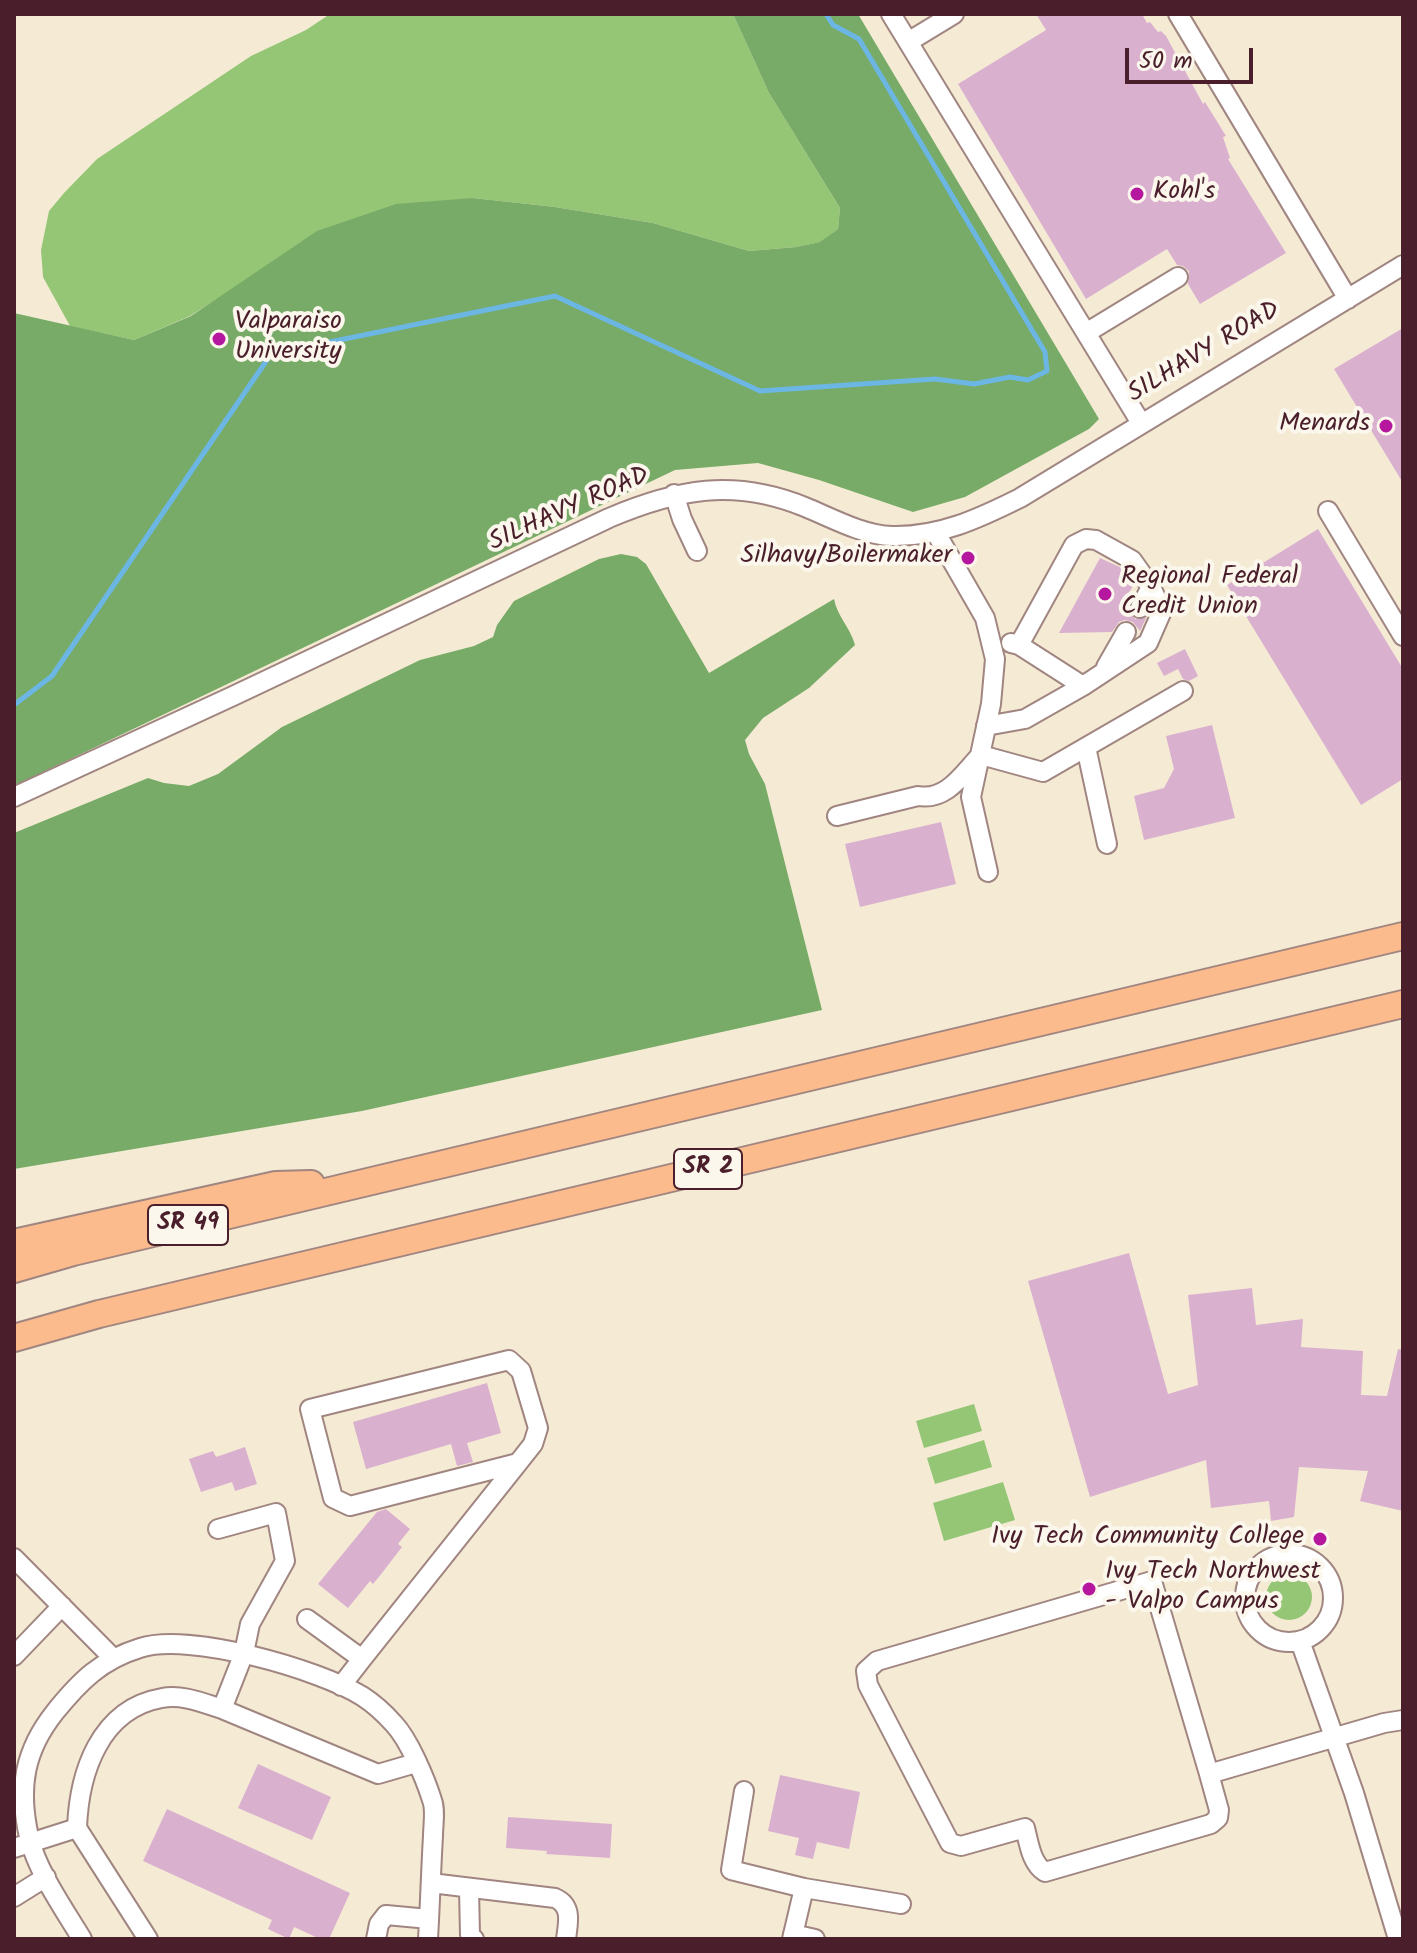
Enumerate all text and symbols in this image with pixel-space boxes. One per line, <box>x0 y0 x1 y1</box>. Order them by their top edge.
scale bar <box>1129 32 1257 82</box>
text: 50 m <box>1139 42 1193 81</box>
place label: Kohl's <box>1153 178 1215 210</box>
marker: Kohl's <box>1128 185 1146 203</box>
street label: SILHAVY ROAD <box>1123 296 1287 412</box>
place label: Valparaiso University <box>235 308 342 370</box>
marker: Valparaiso University <box>210 330 228 348</box>
place label: Menards <box>1279 410 1370 442</box>
marker: Menards <box>1377 417 1395 435</box>
street label: SILHAVY ROAD <box>485 462 655 560</box>
place label: Silhavy/Boilermaker <box>741 542 952 574</box>
marker: Silhavy/Boilermaker <box>959 549 977 567</box>
place label: Regional Federal Credit Union <box>1121 563 1298 624</box>
marker: Regional Federal Credit Union <box>1096 585 1114 603</box>
road number: SR 2 <box>674 1149 742 1189</box>
road number: SR 49 <box>148 1205 228 1245</box>
place label: Ivy Tech Community College <box>991 1523 1304 1555</box>
marker: Ivy Tech Community College <box>1311 1530 1329 1548</box>
place label: Ivy Tech Northwest - Valpo Campus <box>1105 1558 1321 1620</box>
marker: Ivy Tech Northwest - Valpo Campus <box>1080 1580 1098 1598</box>

